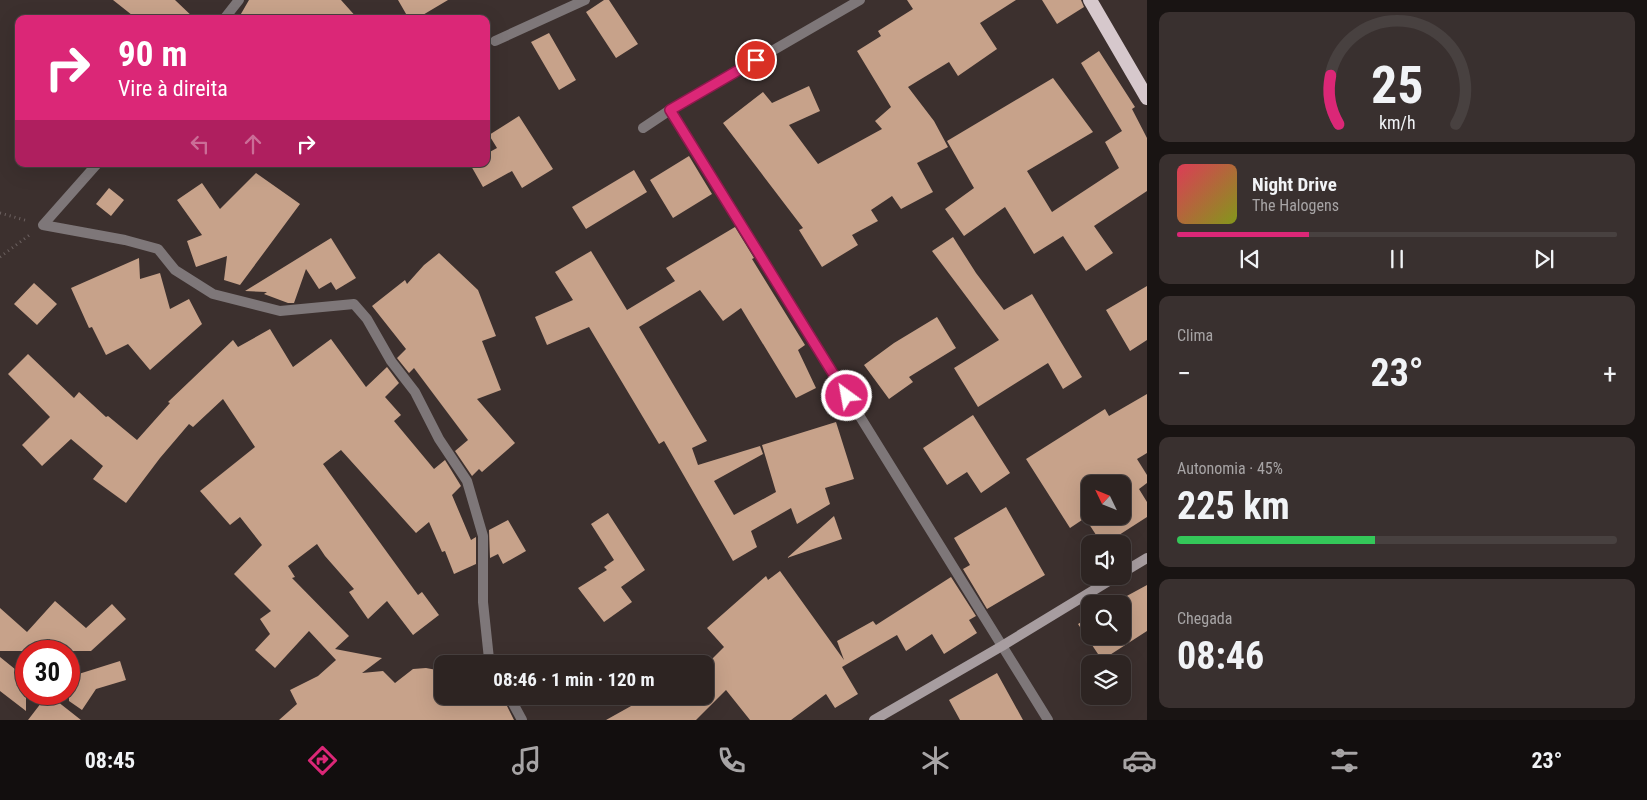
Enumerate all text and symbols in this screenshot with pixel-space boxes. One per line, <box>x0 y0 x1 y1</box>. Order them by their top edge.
text: 90 m <box>118 34 187 75</box>
icon: right <box>35 35 100 100</box>
pin <box>735 39 777 81</box>
icon: arrive <box>742 46 770 74</box>
text: 25 <box>1371 55 1423 116</box>
text: Vire à direita <box>118 76 228 101</box>
text: km/h <box>1379 112 1415 133</box>
icon: left <box>186 130 214 158</box>
icon: ahead <box>239 130 267 158</box>
icon: right <box>292 130 320 158</box>
text: Night Drive <box>1252 173 1337 196</box>
text: The Halogens <box>1252 196 1339 215</box>
icon: previous <box>1236 245 1264 273</box>
icon: pause <box>1383 245 1411 273</box>
icon: next <box>1530 245 1558 273</box>
text: Clima <box>1177 326 1213 345</box>
text: 23° <box>1370 351 1424 395</box>
text: − <box>1177 357 1191 390</box>
text: + <box>1603 357 1617 390</box>
position arrow <box>820 369 872 421</box>
text: Autonomia · 45% <box>1177 459 1283 478</box>
north arrow <box>1081 475 1131 525</box>
map controls <box>1081 475 1131 705</box>
text: 225 km <box>1177 484 1290 528</box>
button: sound <box>1081 535 1131 585</box>
button: search <box>1081 595 1131 645</box>
text: Chegada <box>1177 609 1232 628</box>
text: 08:46 <box>1177 634 1264 678</box>
speed limit sign: 30 <box>15 640 80 705</box>
button: layers <box>1081 655 1131 705</box>
text: 08:46 · 1 min · 120 m <box>493 668 655 691</box>
icon: directions <box>305 743 340 778</box>
icon: music <box>509 743 544 778</box>
icon: phone <box>714 743 749 778</box>
icon: climate <box>918 743 953 778</box>
icon: car <box>1122 743 1157 778</box>
icon: filters <box>1327 743 1362 778</box>
text: 08:45 <box>85 748 135 773</box>
text: 23° <box>1531 748 1562 773</box>

